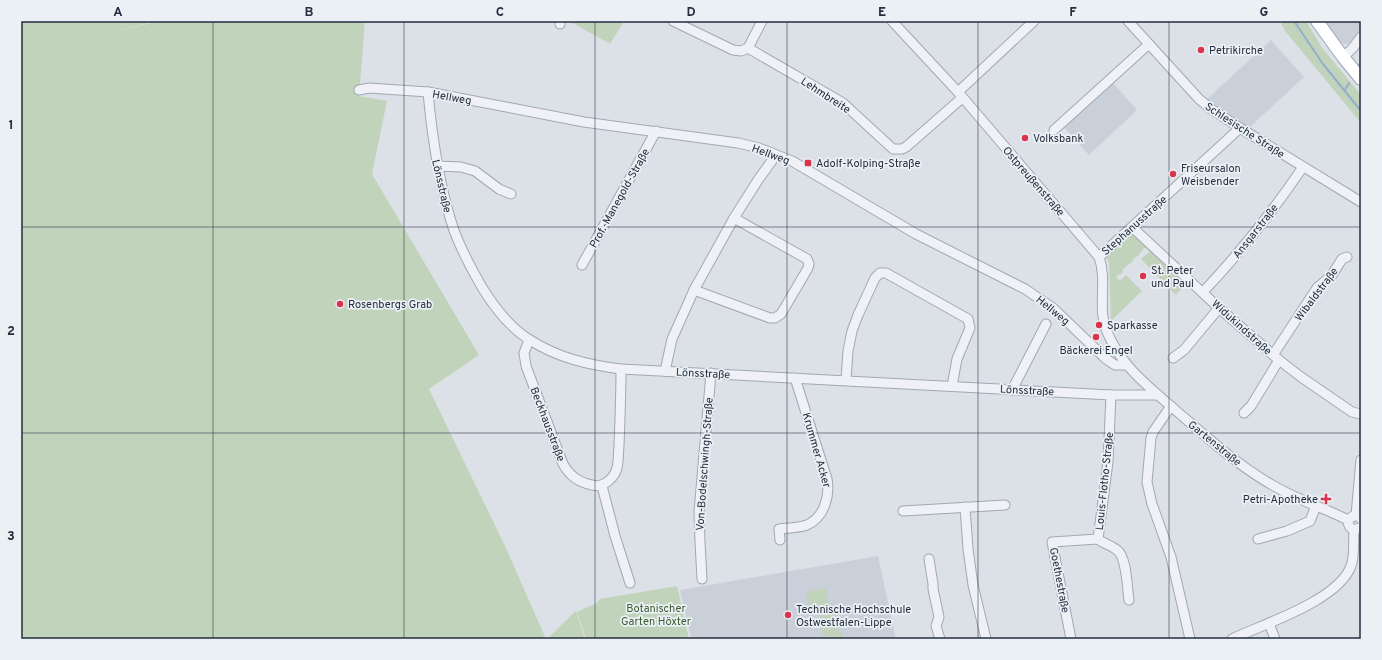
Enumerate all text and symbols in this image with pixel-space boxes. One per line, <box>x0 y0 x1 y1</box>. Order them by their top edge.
text: A <box>113 5 123 21</box>
text: B <box>305 5 314 21</box>
text: C <box>496 5 504 21</box>
text: D <box>686 5 696 21</box>
text: E <box>878 5 886 21</box>
text: F <box>1069 5 1077 21</box>
text: G <box>1260 5 1269 21</box>
place label: Petrikirche <box>1209 44 1263 58</box>
marker: Petrikirche <box>1196 45 1206 55</box>
street label: Lehmbreite <box>798 75 853 117</box>
street label: Hellweg <box>431 88 472 108</box>
street label: Schlesische Straße <box>1202 100 1287 162</box>
text: 1 <box>8 118 14 134</box>
place label: Volksbank <box>1033 132 1083 146</box>
marker: Volksbank <box>1020 133 1030 143</box>
street label: Hellweg <box>750 142 792 168</box>
street label: Ostpreußenstraße <box>999 144 1067 219</box>
street label: Prof.-Manegold-Straße <box>587 146 653 251</box>
place label: Adolf-Kolping-Straße <box>816 157 920 171</box>
street label: Lönsstraße <box>428 158 454 214</box>
marker: Adolf-Kolping-Straße <box>803 158 813 168</box>
place label: Friseursalon Weisbender <box>1181 162 1241 189</box>
marker: Friseursalon Weisbender <box>1168 169 1178 179</box>
street label: Stephanusstraße <box>1099 193 1170 259</box>
street label: Ansgarstraße <box>1230 201 1282 262</box>
place label: St. Peter und Paul <box>1151 264 1194 291</box>
street label: Wibaldstraße <box>1292 265 1342 324</box>
marker: St. Peter und Paul <box>1138 271 1148 281</box>
street label: Hellweg <box>1033 293 1072 329</box>
street label: Widukindstraße <box>1208 297 1274 358</box>
place label: Rosenbergs Grab <box>348 298 432 312</box>
marker: Rosenbergs Grab <box>335 299 345 309</box>
place label: Sparkasse <box>1107 319 1158 333</box>
marker: Sparkasse <box>1094 320 1104 330</box>
text: 2 <box>7 324 15 340</box>
marker: Bäckerei Engel <box>1091 332 1101 342</box>
place label: Bäckerei Engel <box>1059 344 1133 358</box>
street label: Lönsstraße <box>675 366 731 382</box>
street label: Lönsstraße <box>999 383 1055 399</box>
street label: Beckhausstraße <box>526 385 568 464</box>
street label: Von-Bodelschwingh-Straße <box>693 397 717 531</box>
street label: Krummer Acker <box>799 411 834 490</box>
street label: Gartenstraße <box>1185 418 1244 470</box>
street label: Louis-Flotho-Straße <box>1093 431 1117 531</box>
place label: Petri-Apotheke <box>1243 493 1318 507</box>
marker: Petri-Apotheke <box>1321 494 1331 504</box>
text: 3 <box>7 529 15 545</box>
street label: Goethestraße <box>1046 546 1072 614</box>
park label: Botanischer Garten Höxter <box>621 602 692 629</box>
place label: Technische Hochschule Ostwestfalen-Lippe <box>796 603 911 630</box>
marker: Technische Hochschule Ostwestfalen-Lippe <box>783 610 793 620</box>

